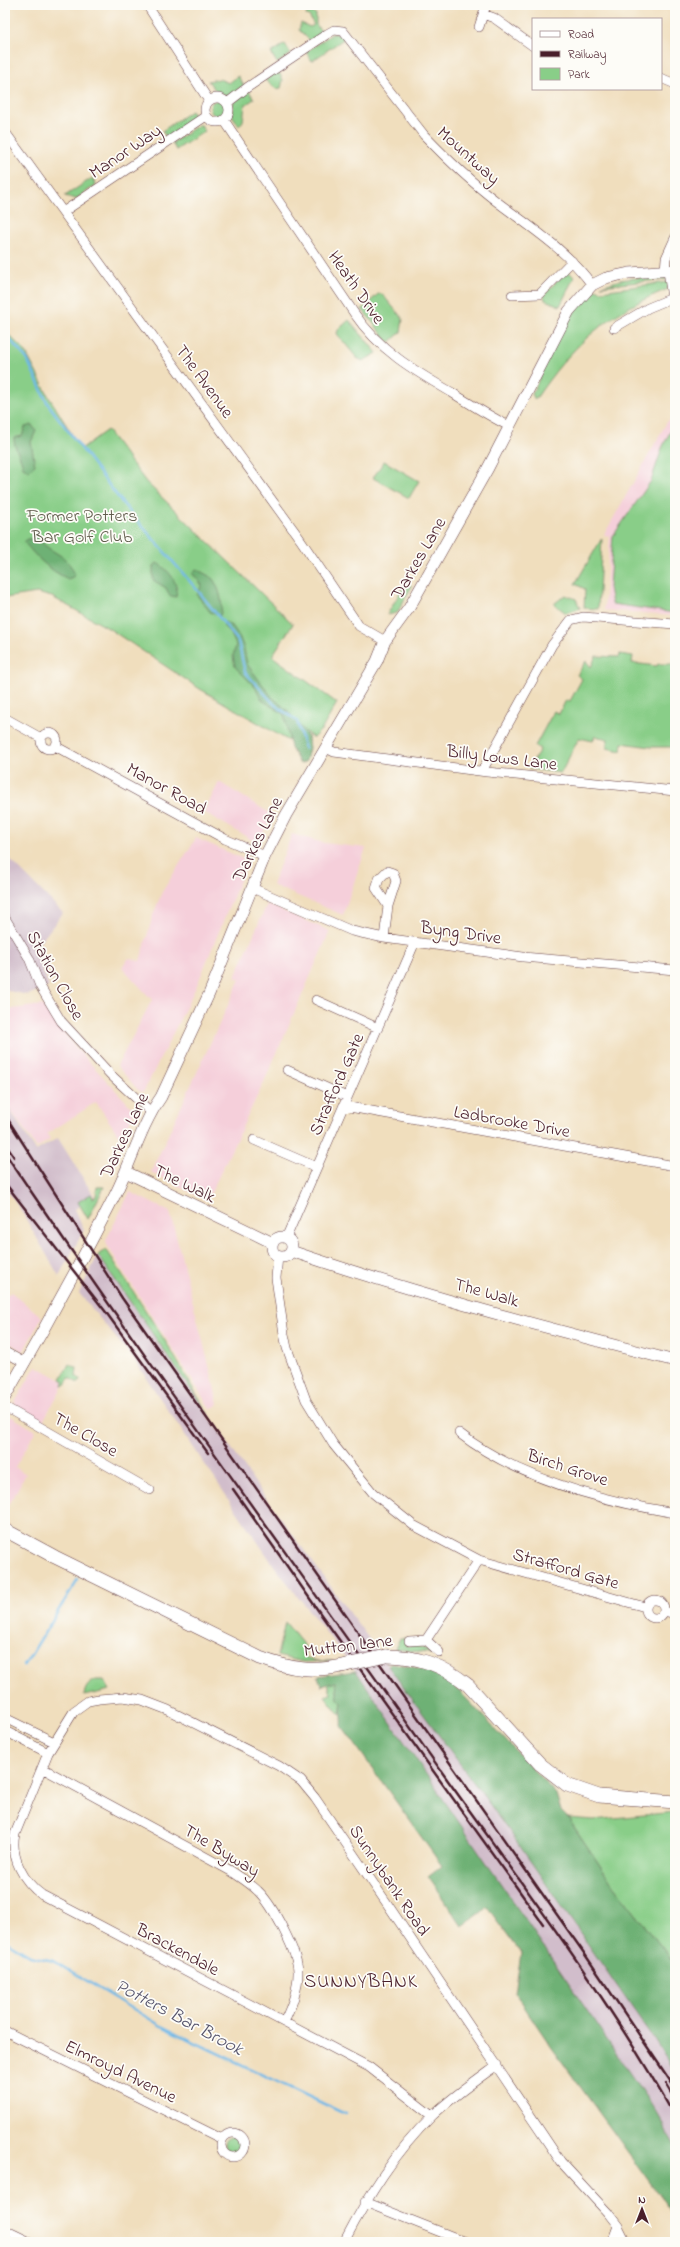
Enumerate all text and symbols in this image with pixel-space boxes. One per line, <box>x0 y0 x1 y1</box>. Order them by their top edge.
legend <box>532 18 662 90</box>
text: Road <box>568 26 594 44</box>
text: Railway <box>568 46 607 65</box>
text: Park <box>568 66 590 84</box>
street label: Manor Way <box>85 119 168 187</box>
street label: Mountway <box>430 121 505 192</box>
street label: Heath Drive <box>320 246 391 331</box>
street label: The Avenue <box>168 340 240 425</box>
park label: Former Potters Bar Golf Club <box>26 504 137 551</box>
street label: Darkes Lane <box>385 512 454 606</box>
street label: Billy Lows Lane <box>444 739 559 779</box>
street label: Manor Road <box>121 757 211 822</box>
street label: Darkes Lane <box>227 792 291 888</box>
street label: Byng Drive <box>418 915 504 954</box>
street label: Station Close <box>19 926 90 1026</box>
street label: Strafford Gate <box>304 1029 372 1140</box>
street label: Darkes Lane <box>94 1088 157 1184</box>
street label: Ladbrooke Drive <box>451 1100 573 1146</box>
street label: The Walk <box>149 1159 220 1211</box>
street label: The Walk <box>451 1272 522 1316</box>
street label: The Close <box>48 1407 123 1465</box>
street label: Birch Grove <box>523 1443 612 1494</box>
street label: Strafford Gate <box>509 1542 623 1598</box>
street label: Mutton Lane <box>302 1629 395 1665</box>
street label: The Byway <box>178 1819 264 1885</box>
street label: Sunnybank Road <box>341 1820 435 1942</box>
street label: Brackendale <box>130 1917 224 1984</box>
district label: SUNNYBANK <box>304 1969 418 1996</box>
water label: Potters Bar Brook <box>110 1973 248 2064</box>
street label: Elmroyd Avenue <box>60 2034 181 2112</box>
north arrow <box>622 2189 662 2229</box>
text: N <box>638 2192 646 2208</box>

